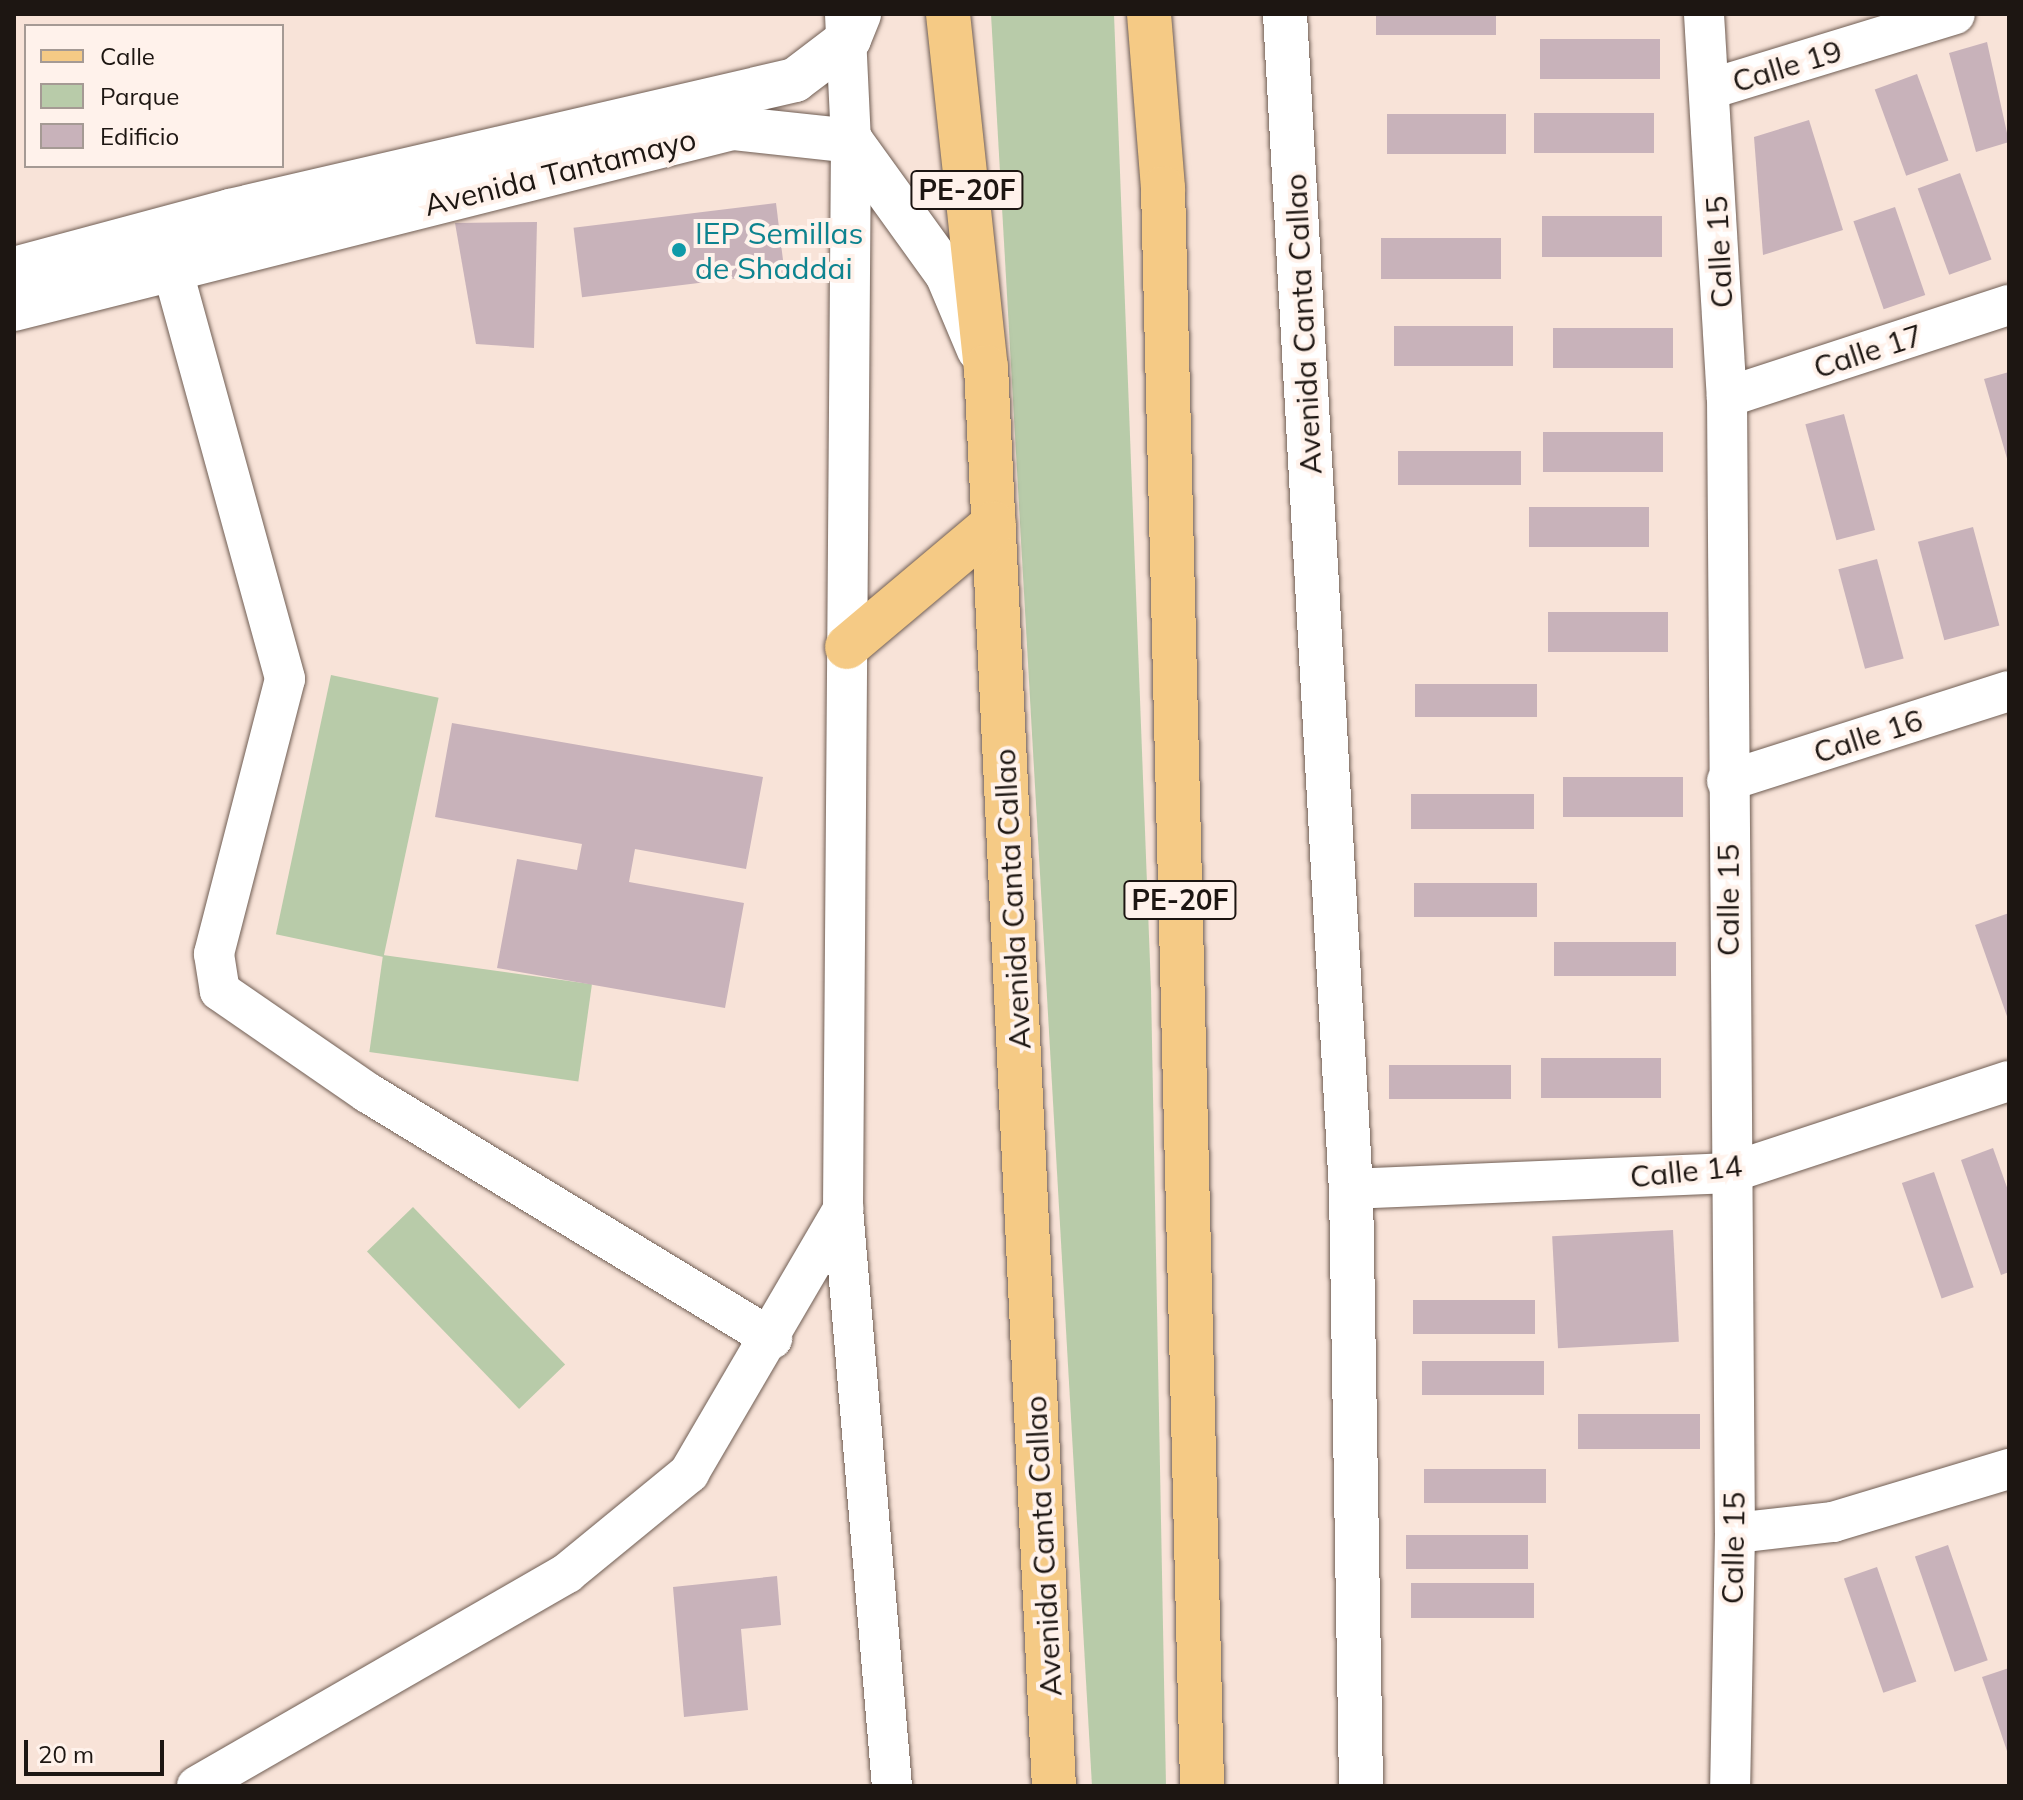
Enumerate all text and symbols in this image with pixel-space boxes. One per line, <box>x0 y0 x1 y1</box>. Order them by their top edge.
legend <box>24 24 284 168</box>
street label: Calle 19 <box>1728 32 1846 100</box>
text: Calle <box>100 41 155 71</box>
text: Parque <box>100 81 179 111</box>
text: Edificio <box>100 121 179 151</box>
street label: Avenida Tantamayo <box>420 121 700 223</box>
road number: PE-20F <box>909 166 1025 214</box>
street label: Avenida Canta Callao <box>1277 173 1329 475</box>
street label: Calle 15 <box>1698 195 1740 309</box>
place label: IEP Semillas de Shaddai <box>695 215 863 286</box>
marker: IEP Semillas de Shaddai <box>670 241 688 259</box>
street label: Calle 17 <box>1809 317 1927 385</box>
street label: Calle 16 <box>1809 702 1927 770</box>
street label: Avenida Canta Callao <box>986 748 1038 1050</box>
street label: Calle 15 <box>1710 844 1746 956</box>
road number: PE-20F <box>1122 876 1238 924</box>
street label: Calle 14 <box>1628 1147 1744 1195</box>
street label: Avenida Canta Callao <box>1017 1395 1069 1697</box>
street label: Calle 15 <box>1714 1491 1752 1605</box>
scale bar <box>28 1724 168 1774</box>
text: 20 m <box>38 1739 94 1769</box>

